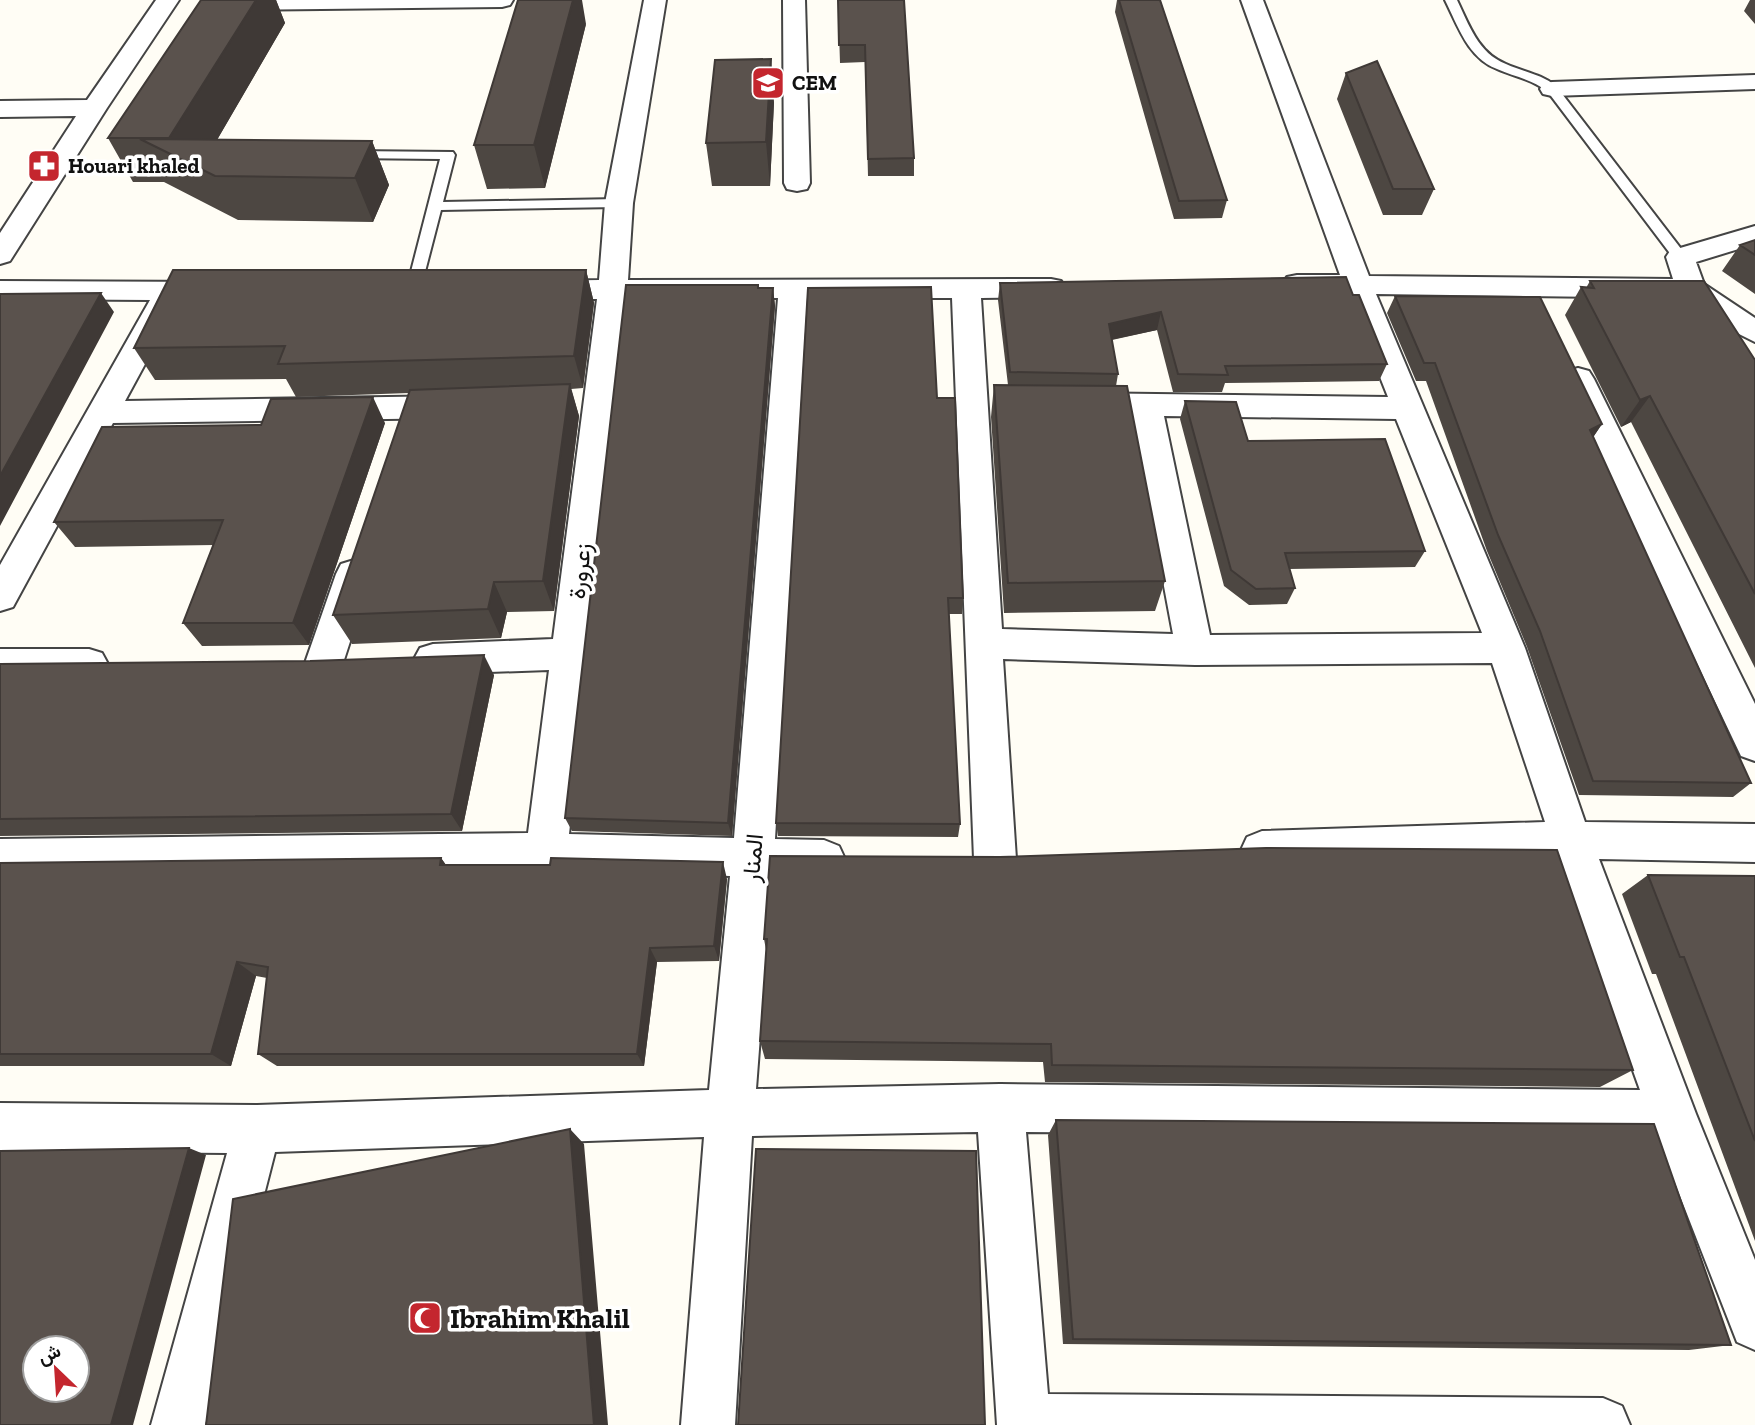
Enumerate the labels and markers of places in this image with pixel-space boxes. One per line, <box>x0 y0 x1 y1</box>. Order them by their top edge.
school or university icon: CEM <box>749 64 787 102</box>
place label: CEM <box>792 70 837 95</box>
pharmacy icon: Houari khaled <box>25 147 63 185</box>
place label: Houari khaled <box>68 153 200 178</box>
mosque icon: Ibrahim Khalil <box>406 1299 444 1337</box>
place label: Ibrahim Khalil <box>450 1302 630 1335</box>

